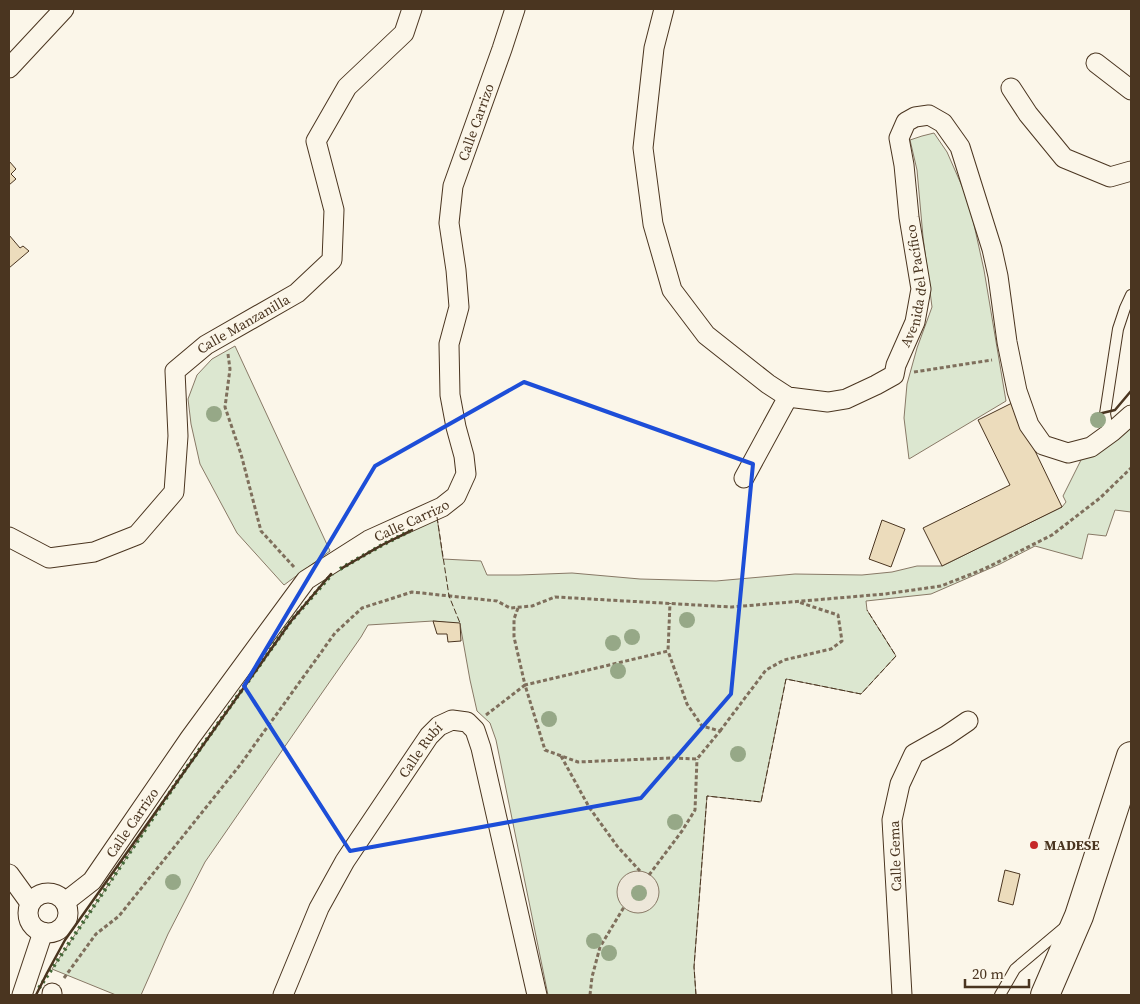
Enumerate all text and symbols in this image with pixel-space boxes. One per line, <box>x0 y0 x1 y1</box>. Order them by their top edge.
street label: Calle Carrizo <box>453 80 499 164</box>
street label: Avenida del Pacífico <box>895 223 931 350</box>
street label: Calle Manzanilla <box>192 289 294 359</box>
street label: Calle Carrizo <box>371 495 454 546</box>
street label: Calle Rubí <box>394 718 447 782</box>
street label: Calle Carrizo <box>101 783 163 862</box>
street label: Calle Gema <box>884 819 906 892</box>
place label: MADESE <box>1044 835 1100 855</box>
marker: MADESE <box>1028 839 1040 851</box>
scale bar <box>965 956 1029 988</box>
text: 20 m <box>972 963 1004 984</box>

